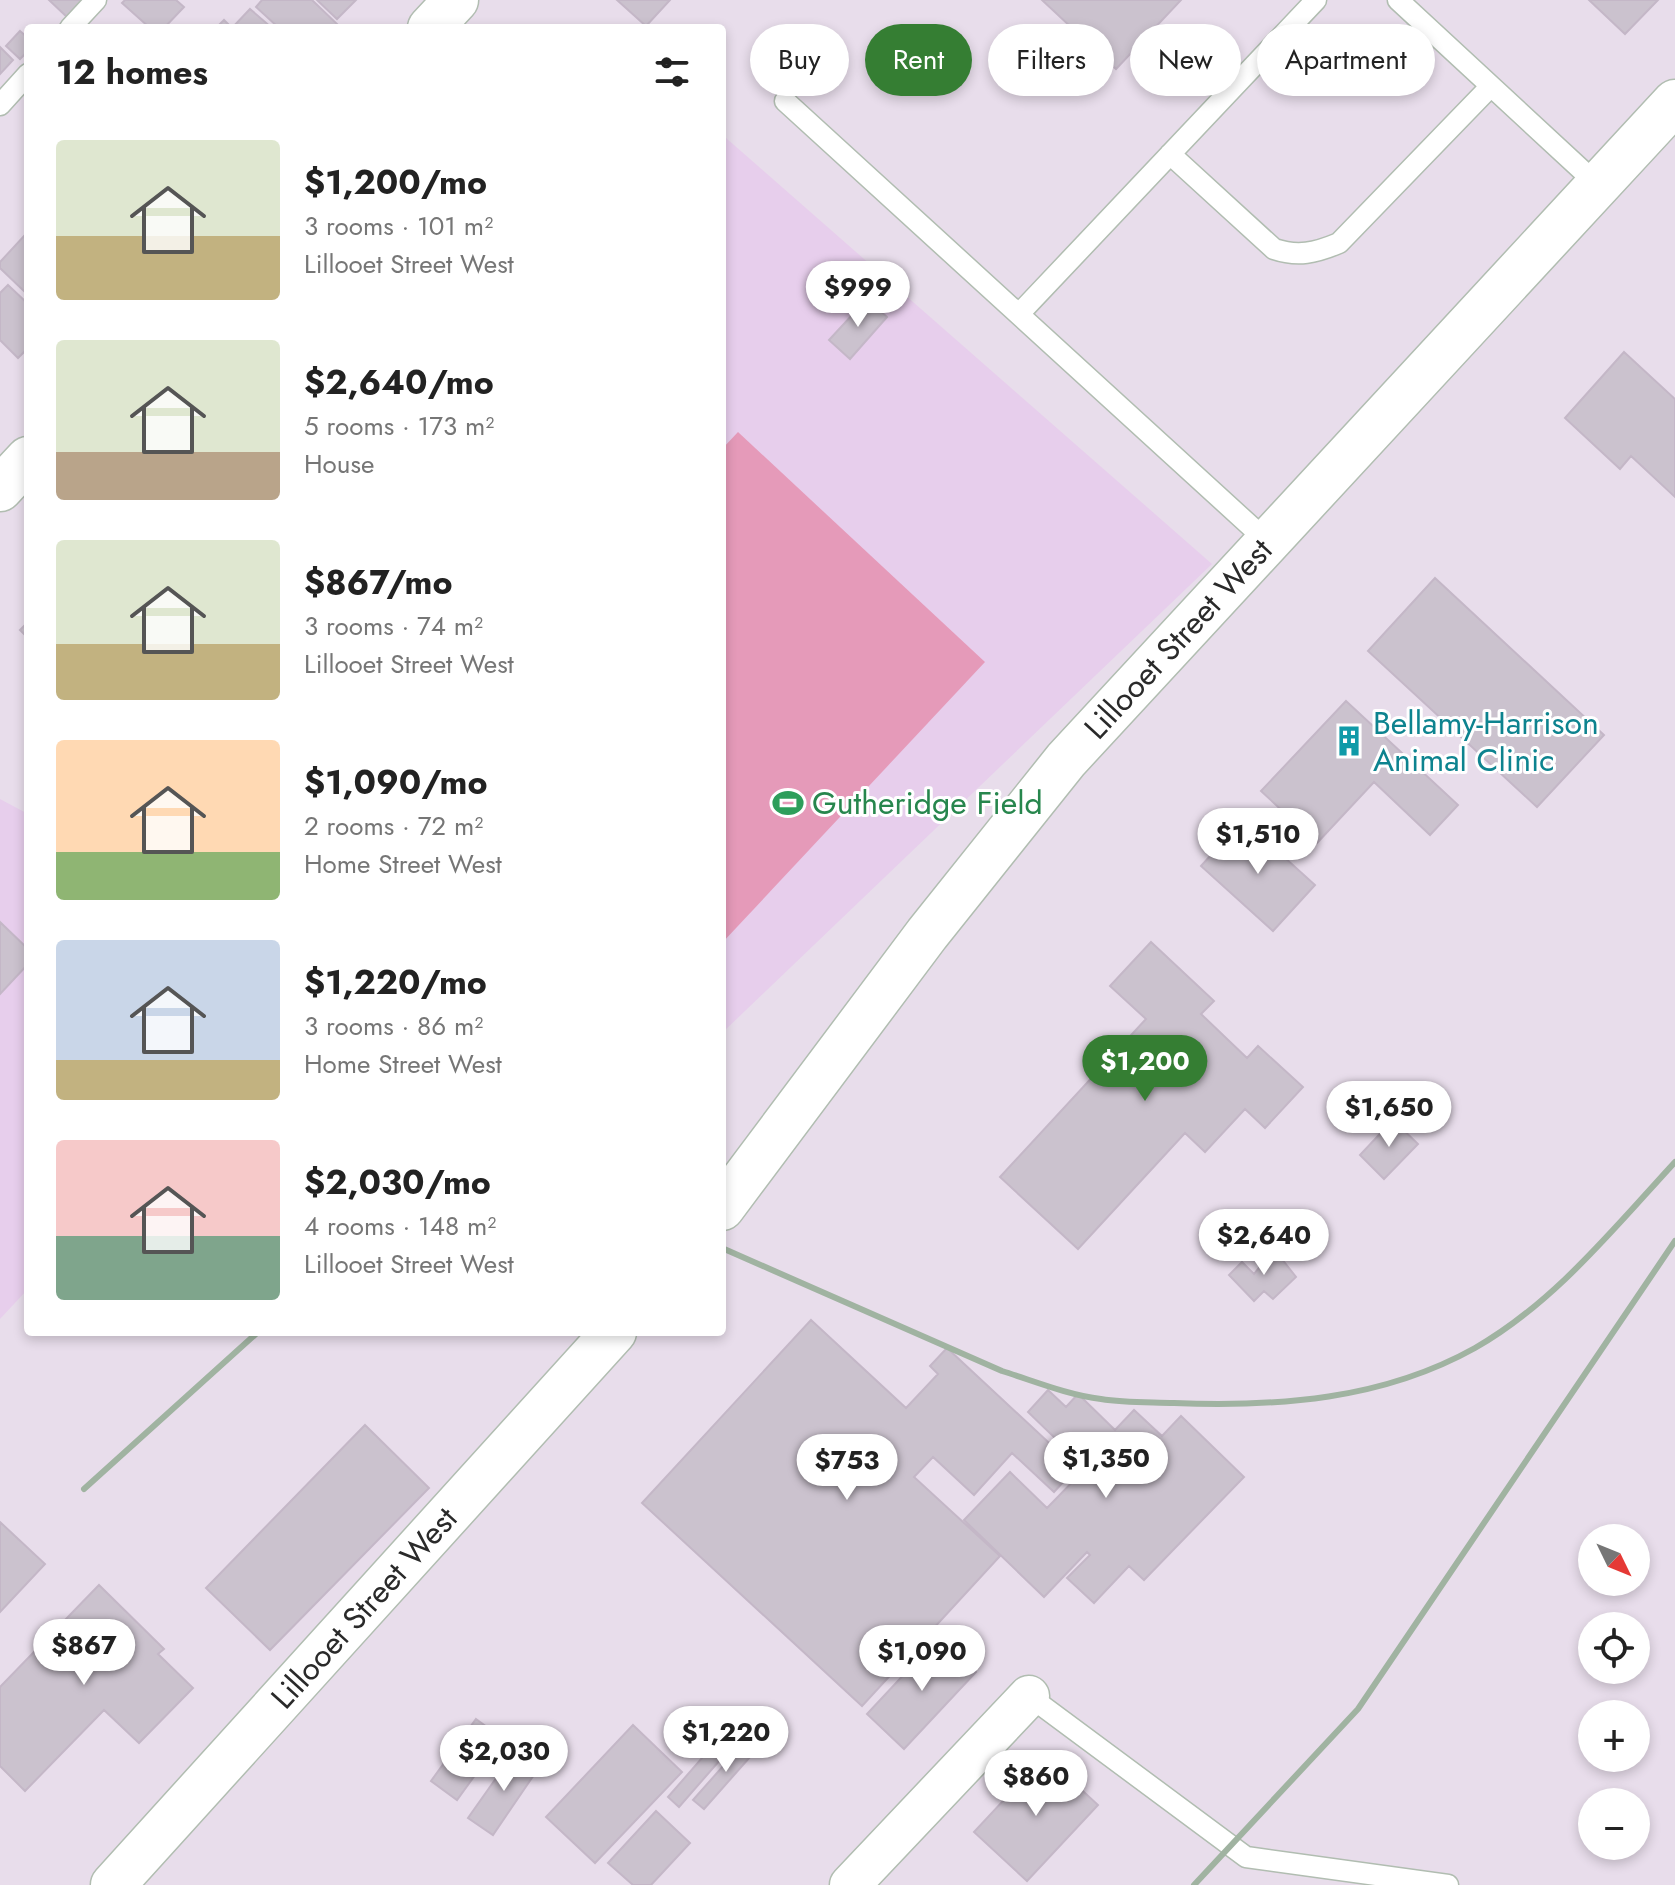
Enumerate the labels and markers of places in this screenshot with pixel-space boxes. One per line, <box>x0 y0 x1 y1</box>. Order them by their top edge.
pin: $999 <box>811 261 905 329</box>
place label: Bellamy-Harrison Animal Clinic <box>1373 700 1599 783</box>
building icon: Bellamy-Harrison Animal Clinic <box>1332 724 1366 758</box>
place label: Gutheridge Field <box>812 780 1043 826</box>
sports icon: Gutheridge Field <box>771 786 805 820</box>
pin: $1,510 <box>1193 808 1323 876</box>
pin: $1,200 <box>1080 1035 1210 1103</box>
pin: $1,650 <box>1324 1081 1454 1149</box>
pin: $2,640 <box>1199 1209 1329 1277</box>
pin: $1,350 <box>1041 1432 1171 1500</box>
pin: $753 <box>800 1434 894 1502</box>
pin: $867 <box>37 1619 131 1687</box>
pin: $1,090 <box>857 1625 987 1693</box>
pin: $1,220 <box>661 1706 791 1774</box>
pin: $2,030 <box>439 1725 569 1793</box>
pin: $860 <box>989 1750 1083 1818</box>

